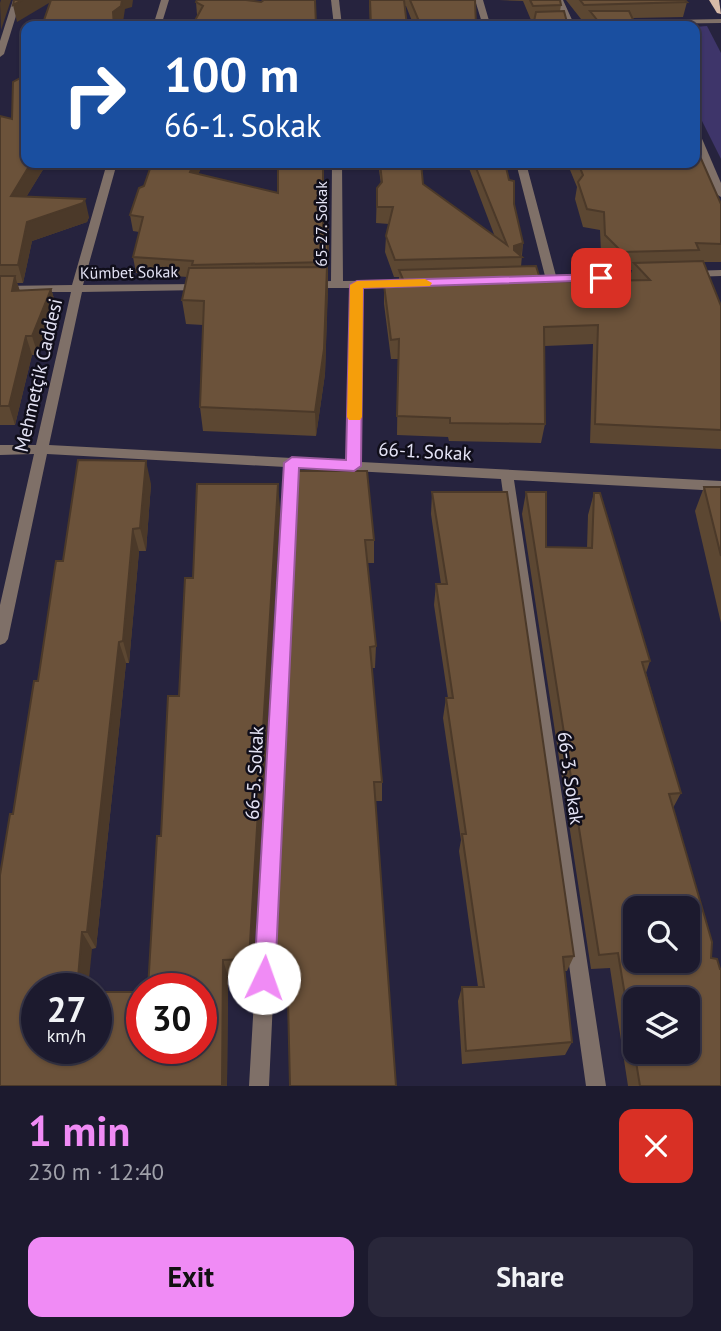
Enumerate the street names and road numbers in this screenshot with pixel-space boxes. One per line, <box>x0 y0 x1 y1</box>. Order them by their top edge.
street label: 65-27. Sokak <box>311 181 331 267</box>
street label: Kümbet Sokak <box>80 261 179 283</box>
street label: Mehmetçik Caddesi <box>9 296 67 454</box>
street label: 66-1. Sokak <box>378 437 472 465</box>
street label: 66-5. Sokak <box>240 726 268 820</box>
street label: 66-3. Sokak <box>553 730 589 826</box>

